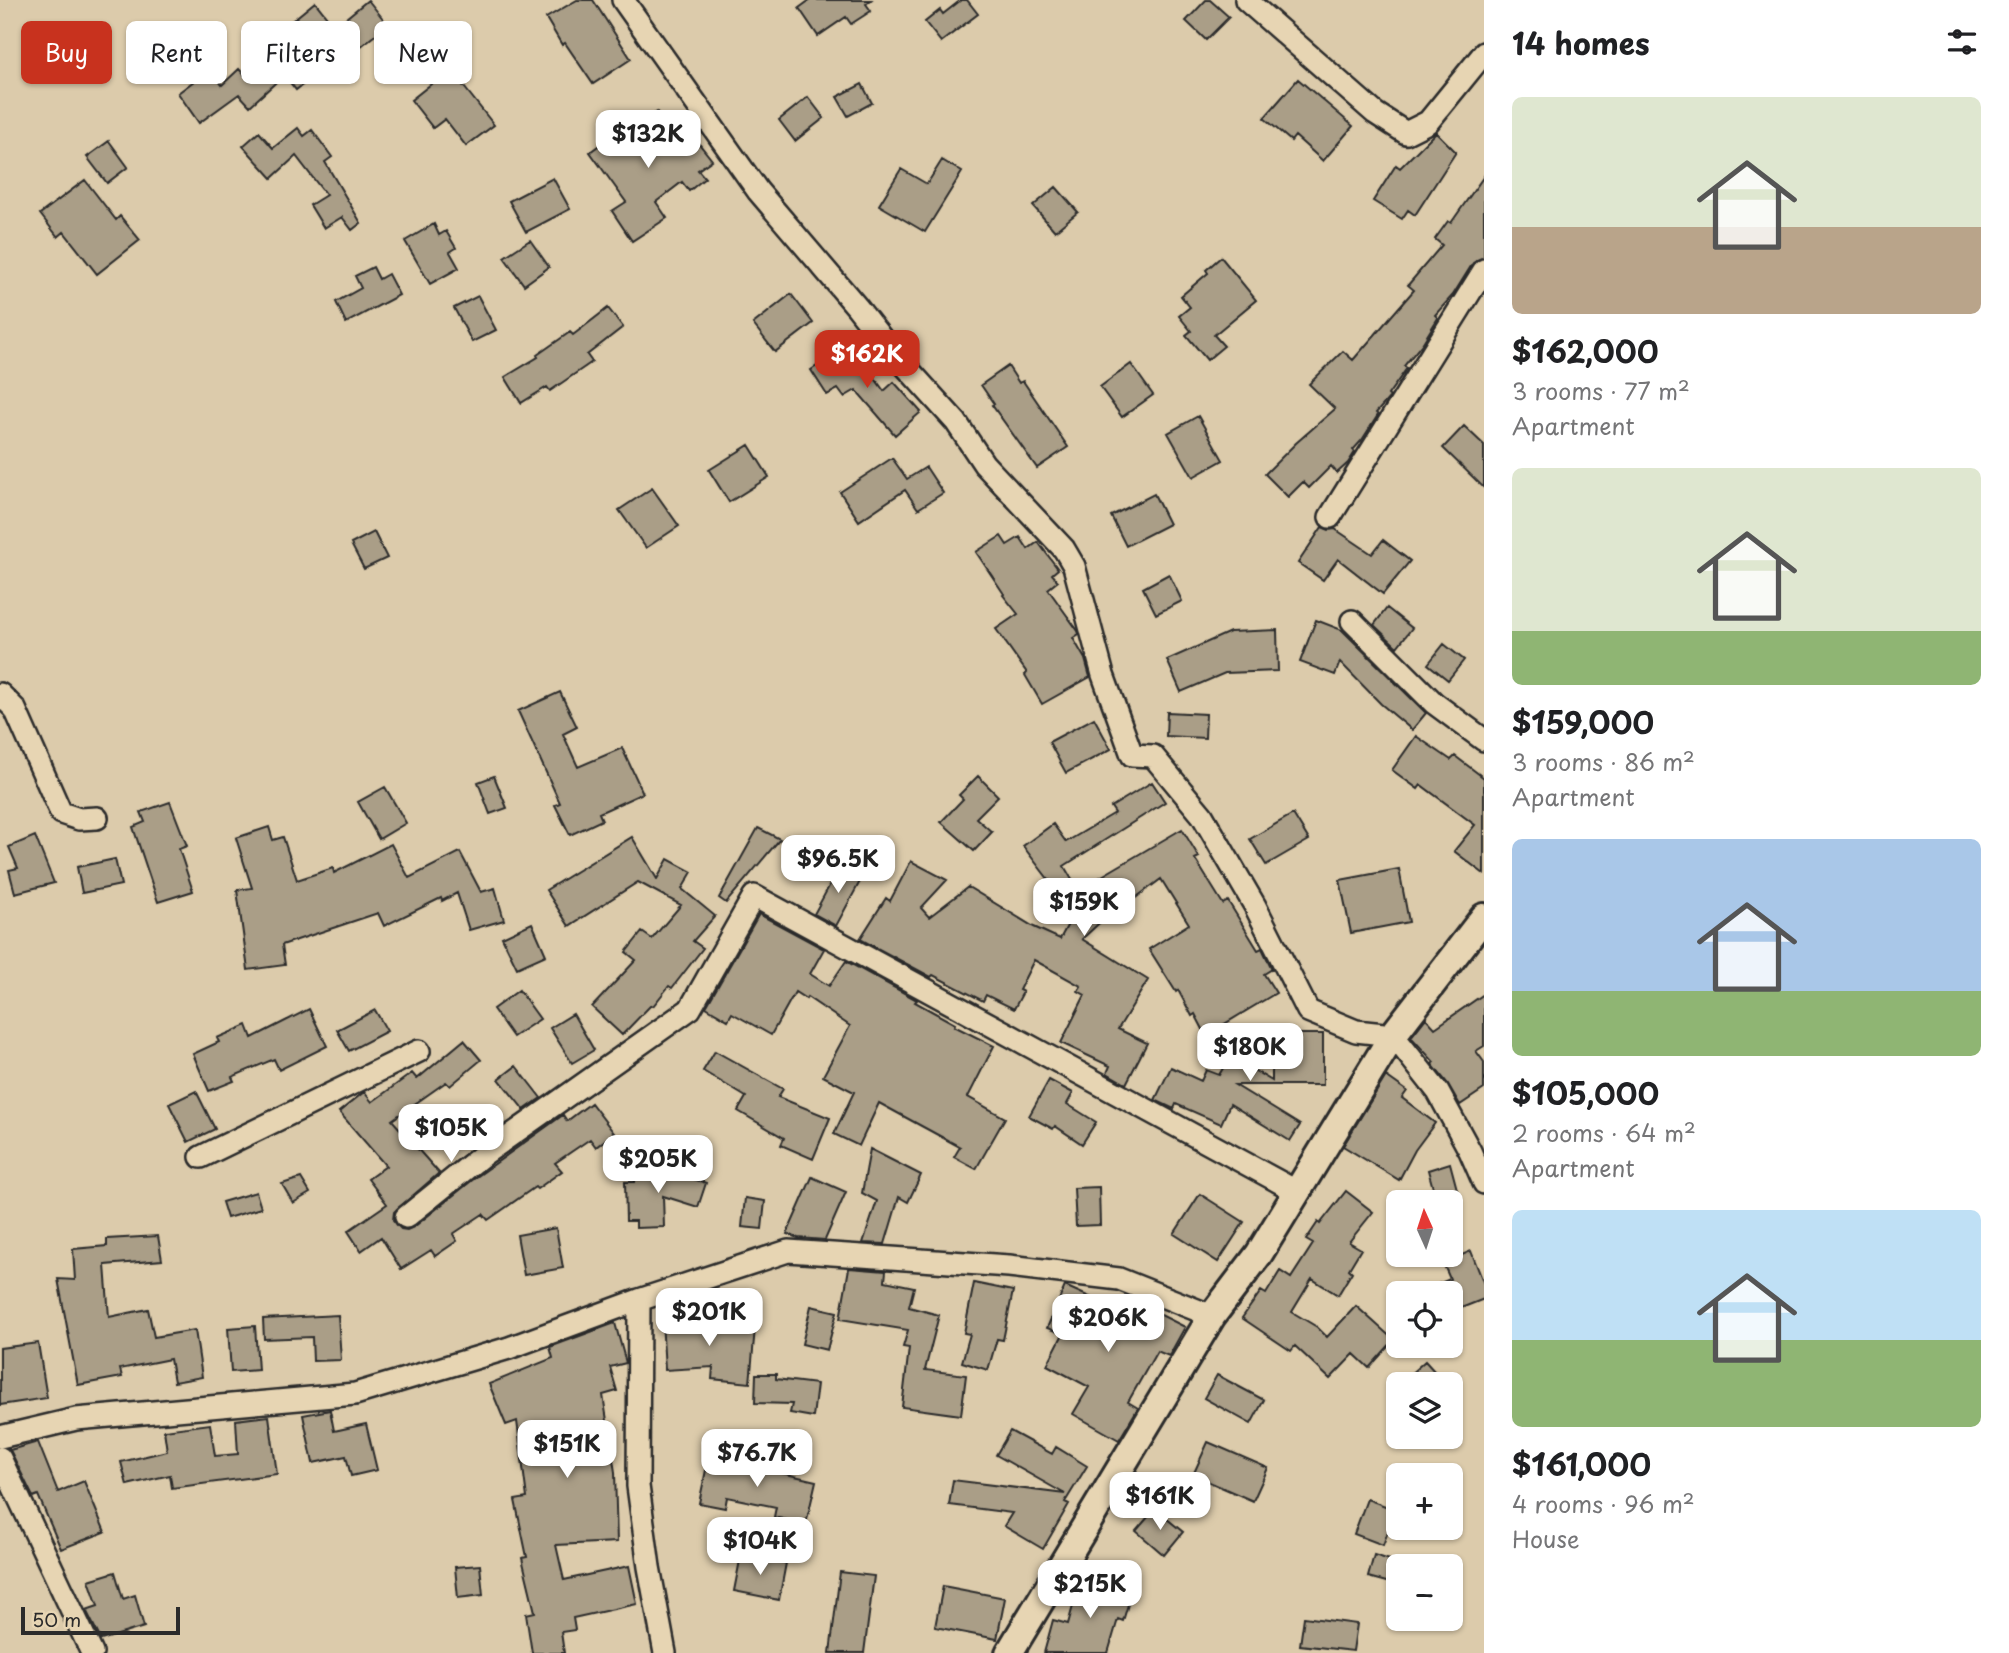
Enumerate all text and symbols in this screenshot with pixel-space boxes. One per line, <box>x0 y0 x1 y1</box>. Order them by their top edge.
text: 14 homes <box>1512 20 1650 65</box>
chip: Buy <box>21 21 112 84</box>
chip: Rent <box>126 21 227 84</box>
chip: Filters <box>241 21 360 84</box>
chip: New <box>374 21 472 84</box>
icon: filters <box>1943 23 1981 61</box>
pin: $132K <box>599 110 697 170</box>
text: $132K <box>612 115 684 150</box>
icon: home <box>1684 142 1810 268</box>
text: $162,000 <box>1512 328 1659 373</box>
pin: $162K <box>818 330 916 390</box>
text: $162K <box>831 335 903 370</box>
text: 3 rooms · 77 m² <box>1512 373 1690 408</box>
text: Apartment <box>1512 408 1635 443</box>
icon: home <box>1684 513 1810 639</box>
text: $159,000 <box>1512 699 1654 744</box>
text: 3 rooms · 86 m² <box>1512 744 1695 779</box>
text: Apartment <box>1512 779 1635 814</box>
pin: $96.5K <box>781 836 895 895</box>
text: $96.5K <box>797 840 879 875</box>
pin: $159K <box>1035 878 1133 938</box>
text: $159K <box>1049 883 1119 918</box>
icon: home <box>1684 884 1810 1010</box>
pin: $180K <box>1201 1024 1299 1083</box>
text: $180K <box>1213 1028 1287 1063</box>
text: $105,000 <box>1512 1070 1659 1115</box>
pin: $105K <box>402 1104 500 1164</box>
text: $105K <box>414 1109 488 1144</box>
text: 2 rooms · 64 m² <box>1512 1115 1696 1150</box>
pin: $205K <box>609 1136 707 1195</box>
text: $205K <box>619 1140 697 1175</box>
text: Apartment <box>1512 1150 1635 1185</box>
north arrow <box>1386 1190 1463 1267</box>
map controls <box>1386 1190 1463 1631</box>
icon: home <box>1684 1255 1810 1381</box>
button: locate <box>1386 1281 1463 1358</box>
pin: $201K <box>660 1288 758 1348</box>
text: $201K <box>672 1293 746 1328</box>
pin: $206K <box>1059 1294 1157 1354</box>
text: $206K <box>1068 1299 1148 1334</box>
button: layers <box>1386 1372 1463 1449</box>
pin: $151K <box>518 1420 616 1480</box>
text: $151K <box>533 1425 601 1460</box>
pin: $76.7K <box>700 1430 814 1489</box>
text: $76.7K <box>717 1434 797 1469</box>
text: $161,000 <box>1512 1441 1651 1486</box>
button: + <box>1386 1463 1463 1540</box>
pin: $161K <box>1111 1472 1209 1532</box>
text: $161K <box>1126 1477 1194 1512</box>
text: 4 rooms · 96 m² <box>1512 1486 1695 1521</box>
pin: $104K <box>711 1518 809 1577</box>
text: House <box>1512 1521 1579 1556</box>
text: $104K <box>723 1522 797 1557</box>
button: − <box>1386 1554 1463 1631</box>
pin: $215K <box>1041 1560 1139 1620</box>
text: $215K <box>1054 1565 1126 1600</box>
scale bar <box>21 1604 180 1636</box>
text: 50 m <box>32 1605 81 1633</box>

